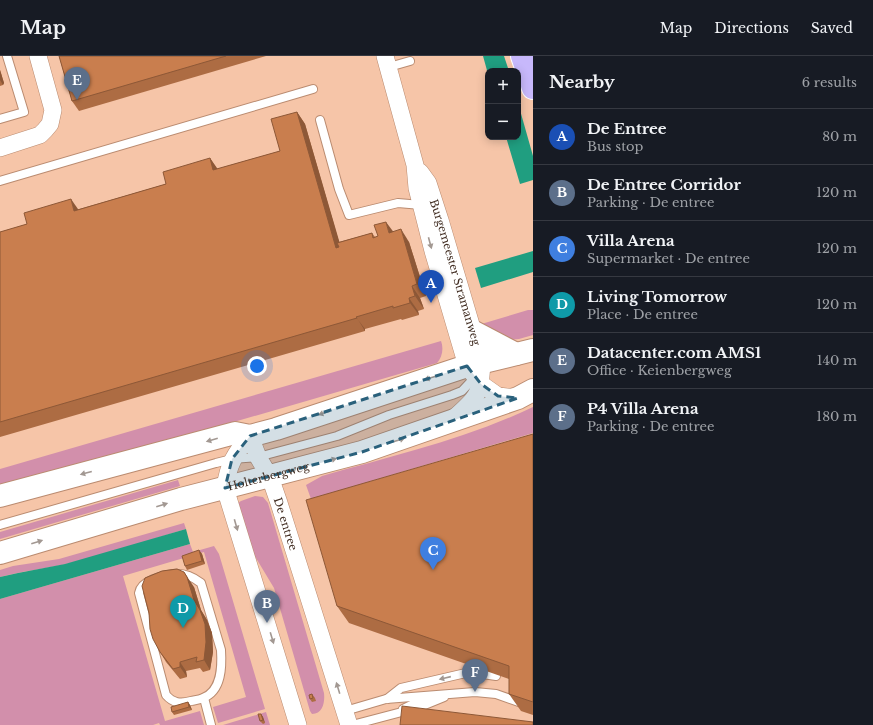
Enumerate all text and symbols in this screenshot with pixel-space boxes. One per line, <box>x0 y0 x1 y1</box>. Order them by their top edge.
text: Map <box>20 16 66 39</box>
text: Map <box>660 19 692 37</box>
text: Directions <box>714 19 789 37</box>
text: Saved <box>811 19 853 37</box>
pin: E <box>64 67 90 100</box>
map controls <box>485 68 521 140</box>
button: + <box>485 68 521 104</box>
text: Nearby <box>549 72 615 93</box>
text: 6 results <box>802 74 857 91</box>
button: − <box>485 104 521 140</box>
text: De Entree <box>587 119 667 138</box>
text: A <box>557 128 567 145</box>
text: 80 m <box>822 128 857 145</box>
text: Bus stop <box>587 138 643 155</box>
text: De Entree Corridor <box>587 175 741 194</box>
text: B <box>557 184 567 201</box>
text: 120 m <box>816 184 857 201</box>
text: Parking · De entree <box>587 194 714 211</box>
street label: Burgemeester Stramanweg <box>427 197 484 347</box>
text: Villa Arena <box>587 231 675 250</box>
one-way arrow <box>428 236 434 249</box>
text: C <box>557 240 567 257</box>
text: 120 m <box>816 240 857 257</box>
text: Supermarket · De entree <box>587 250 750 267</box>
pin: A <box>418 270 444 303</box>
text: Living Tomorrow <box>587 287 727 306</box>
text: D <box>556 296 568 313</box>
text: 120 m <box>816 296 857 313</box>
text: Place · De entree <box>587 306 698 323</box>
text: Datacenter.com AMS1 <box>587 343 761 362</box>
text: E <box>557 352 567 369</box>
text: 140 m <box>817 352 857 369</box>
your location <box>247 356 267 376</box>
text: Office · Keienbergweg <box>587 362 732 379</box>
one-way arrow <box>423 375 435 381</box>
text: P4 Villa Arena <box>587 399 699 418</box>
text: F <box>558 408 566 425</box>
text: 180 m <box>816 408 857 425</box>
one-way arrow <box>318 410 330 416</box>
text: Parking · De entree <box>587 418 714 435</box>
one-way arrow <box>205 437 218 443</box>
one-way arrow <box>394 437 406 443</box>
one-way arrow <box>325 457 337 463</box>
street label: Holterbergweg <box>226 459 311 494</box>
one-way arrow <box>80 470 92 476</box>
street label: De entree <box>271 495 301 552</box>
one-way arrow <box>156 502 168 508</box>
one-way arrow <box>233 519 239 531</box>
pin: C <box>420 537 446 570</box>
one-way arrow <box>32 539 44 545</box>
pin: B <box>254 590 280 623</box>
pin: D <box>170 595 196 628</box>
one-way arrow <box>269 632 275 644</box>
pin: F <box>462 659 488 692</box>
one-way arrow <box>438 675 450 681</box>
one-way arrow <box>335 681 341 693</box>

